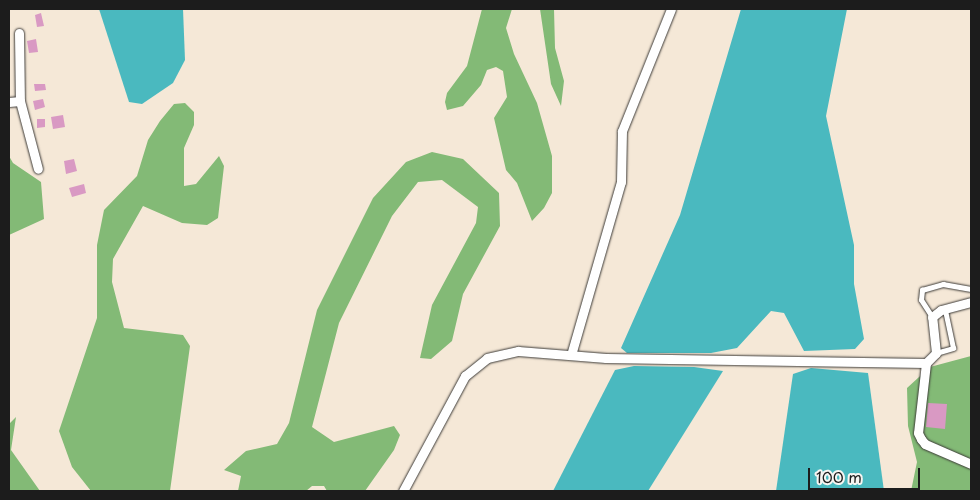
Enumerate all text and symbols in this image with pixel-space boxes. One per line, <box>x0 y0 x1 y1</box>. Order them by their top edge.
scale bar <box>810 458 922 490</box>
text: 100 m <box>816 465 862 488</box>

